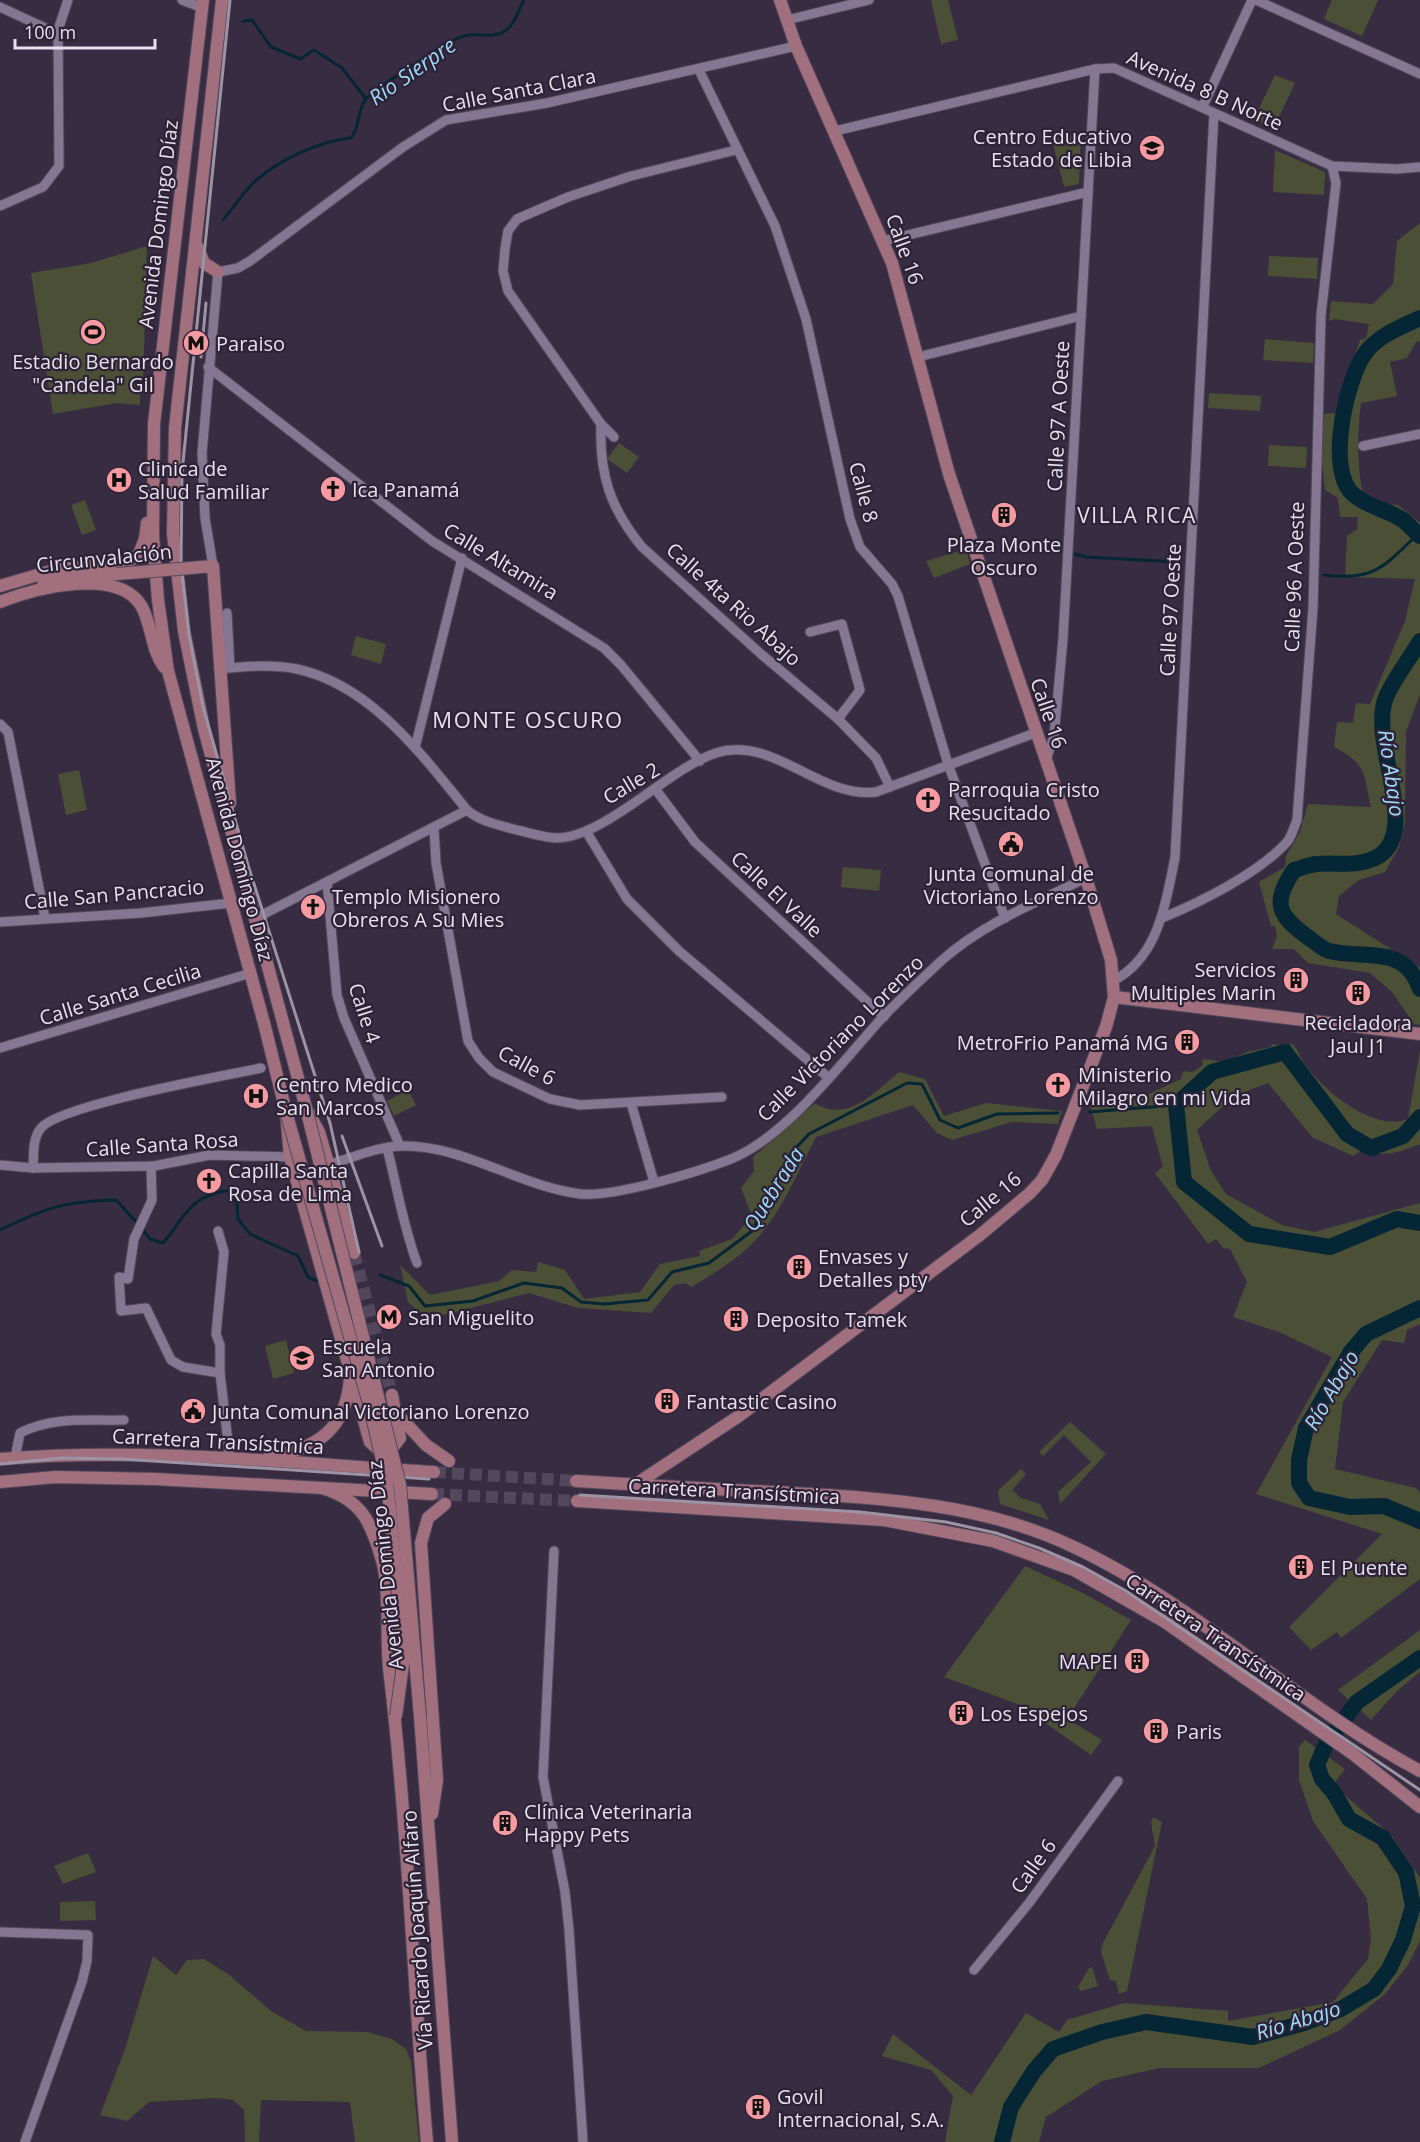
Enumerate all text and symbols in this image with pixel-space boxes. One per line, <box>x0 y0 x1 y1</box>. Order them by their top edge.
scale bar <box>15 12 154 50</box>
text: 100 m <box>24 20 76 44</box>
water label: Rio Sierpre <box>363 31 461 111</box>
street label: Avenida 8 B Norte <box>1123 43 1287 137</box>
street label: Calle Santa Clara <box>440 62 598 118</box>
street label: Avenida Domingo Díaz <box>132 118 184 330</box>
place label: Centro Educativo Estado de Libia <box>973 123 1132 173</box>
school or university icon: Centro Educativo Estado de Libia <box>1137 133 1167 163</box>
street label: Calle 16 <box>880 210 930 288</box>
sports icon: Estadio Bernardo "Candela" Gil <box>78 317 108 347</box>
metro station icon: Paraiso <box>181 328 211 358</box>
place label: Paraiso <box>216 330 285 357</box>
street label: Calle 97 A Oeste <box>1041 340 1075 492</box>
place label: Estadio Bernardo "Candela" Gil <box>12 348 174 398</box>
place label: Clinica de Salud Familiar <box>138 455 269 505</box>
street label: Calle 8 <box>843 459 885 525</box>
hospital icon: Clinica de Salud Familiar <box>104 465 134 495</box>
church icon: Ica Panamá <box>318 474 348 504</box>
place label: Ica Panamá <box>352 476 460 503</box>
building icon: Plaza Monte Oscuro <box>989 500 1019 530</box>
district label: VILLA RICA <box>1077 501 1197 529</box>
street label: Calle 96 A Oeste <box>1278 501 1310 653</box>
street label: Calle Altamira <box>439 516 563 606</box>
place label: Plaza Monte Oscuro <box>947 531 1061 581</box>
street label: Calle 4ta Rio Abajo <box>661 536 807 672</box>
street label: Circunvalación <box>35 537 173 579</box>
street label: Calle 97 Oeste <box>1153 543 1187 677</box>
street label: Calle 16 <box>1024 674 1074 752</box>
district label: MONTE OSCURO <box>432 704 624 734</box>
water label: Río Abajo <box>1372 728 1412 818</box>
street label: Avenida Domingo Díaz <box>200 754 280 964</box>
street label: Calle 2 <box>598 756 664 810</box>
place label: Parroquia Cristo Resucitado <box>948 776 1100 826</box>
church icon: Parroquia Cristo Resucitado <box>913 785 943 815</box>
public building icon: Junta Comunal de Victoriano Lorenzo <box>996 829 1026 859</box>
street label: Calle El Valle <box>725 845 829 943</box>
place label: Junta Comunal de Victoriano Lorenzo <box>923 860 1099 910</box>
street label: Calle San Pancracio <box>23 873 205 915</box>
place label: Templo Misionero Obreros A Su Mies <box>332 883 504 933</box>
church icon: Templo Misionero Obreros A Su Mies <box>298 892 328 922</box>
street label: Calle Victoriano Lorenzo <box>751 949 929 1127</box>
place label: Servicios Multiples Marin <box>1131 956 1276 1006</box>
street label: Calle Santa Cecilia <box>36 957 204 1031</box>
building icon: Servicios Multiples Marin <box>1281 965 1311 995</box>
building icon: Recicladora Jaul J1 <box>1343 978 1373 1008</box>
street label: Calle 4 <box>343 980 388 1047</box>
place label: Recicladora Jaul J1 <box>1304 1009 1412 1059</box>
building icon: MetroFrio Panamá MG <box>1172 1027 1202 1057</box>
place label: MetroFrio Panamá MG <box>957 1029 1168 1056</box>
street label: Calle 6 <box>493 1039 561 1091</box>
place label: Ministerio Milagro en mi Vida <box>1078 1061 1251 1111</box>
church icon: Ministerio Milagro en mi Vida <box>1043 1070 1073 1100</box>
place label: Centro Medico San Marcos <box>276 1071 413 1121</box>
hospital icon: Centro Medico San Marcos <box>241 1081 271 1111</box>
street label: Calle Santa Rosa <box>85 1125 239 1163</box>
water label: Quebrada <box>736 1142 810 1236</box>
place label: Capilla Santa Rosa de Lima <box>228 1157 352 1207</box>
street label: Calle 16 <box>953 1165 1027 1233</box>
church icon: Capilla Santa Rosa de Lima <box>194 1166 224 1196</box>
place label: Envases y Detalles pty <box>818 1243 928 1293</box>
building icon: Envases y Detalles pty <box>784 1252 814 1282</box>
metro station icon: San Miguelito <box>374 1302 404 1332</box>
place label: San Miguelito <box>408 1304 534 1331</box>
building icon: Deposito Tamek <box>721 1304 751 1334</box>
place label: Deposito Tamek <box>756 1306 908 1333</box>
place label: Escuela San Antonio <box>322 1333 435 1383</box>
school or university icon: Escuela San Antonio <box>287 1343 317 1373</box>
water label: Río Abajo <box>1297 1345 1365 1435</box>
building icon: Fantastic Casino <box>652 1386 682 1416</box>
place label: Fantastic Casino <box>686 1388 837 1415</box>
public building icon: Junta Comunal Victoriano Lorenzo <box>178 1396 208 1426</box>
place label: Junta Comunal Victoriano Lorenzo <box>210 1398 529 1425</box>
street label: Carretera Transístmica <box>111 1422 325 1460</box>
street label: Avenida Domingo Díaz <box>361 1459 409 1671</box>
street label: Carretera Transístmica <box>627 1472 841 1510</box>
building icon: El Puente <box>1286 1552 1316 1582</box>
place label: El Puente <box>1320 1554 1408 1581</box>
street label: Carretera Transístmica <box>1120 1566 1312 1708</box>
building icon: MAPEI <box>1122 1646 1152 1676</box>
place label: MAPEI <box>1059 1648 1118 1675</box>
building icon: Los Espejos <box>946 1698 976 1728</box>
place label: Los Espejos <box>980 1700 1088 1727</box>
building icon: Paris <box>1141 1716 1171 1746</box>
place label: Paris <box>1176 1718 1222 1745</box>
place label: Clínica Veterinaria Happy Pets <box>524 1798 692 1848</box>
building icon: Clínica Veterinaria Happy Pets <box>490 1808 520 1838</box>
street label: Vía Ricardo Joaquín Alfaro <box>395 1809 439 2051</box>
street label: Calle 6 <box>1004 1833 1062 1899</box>
water label: Río Abajo <box>1252 1994 1344 2046</box>
place label: Govil Internacional, S.A. <box>777 2083 944 2133</box>
building icon: Govil Internacional, S.A. <box>743 2092 773 2122</box>

